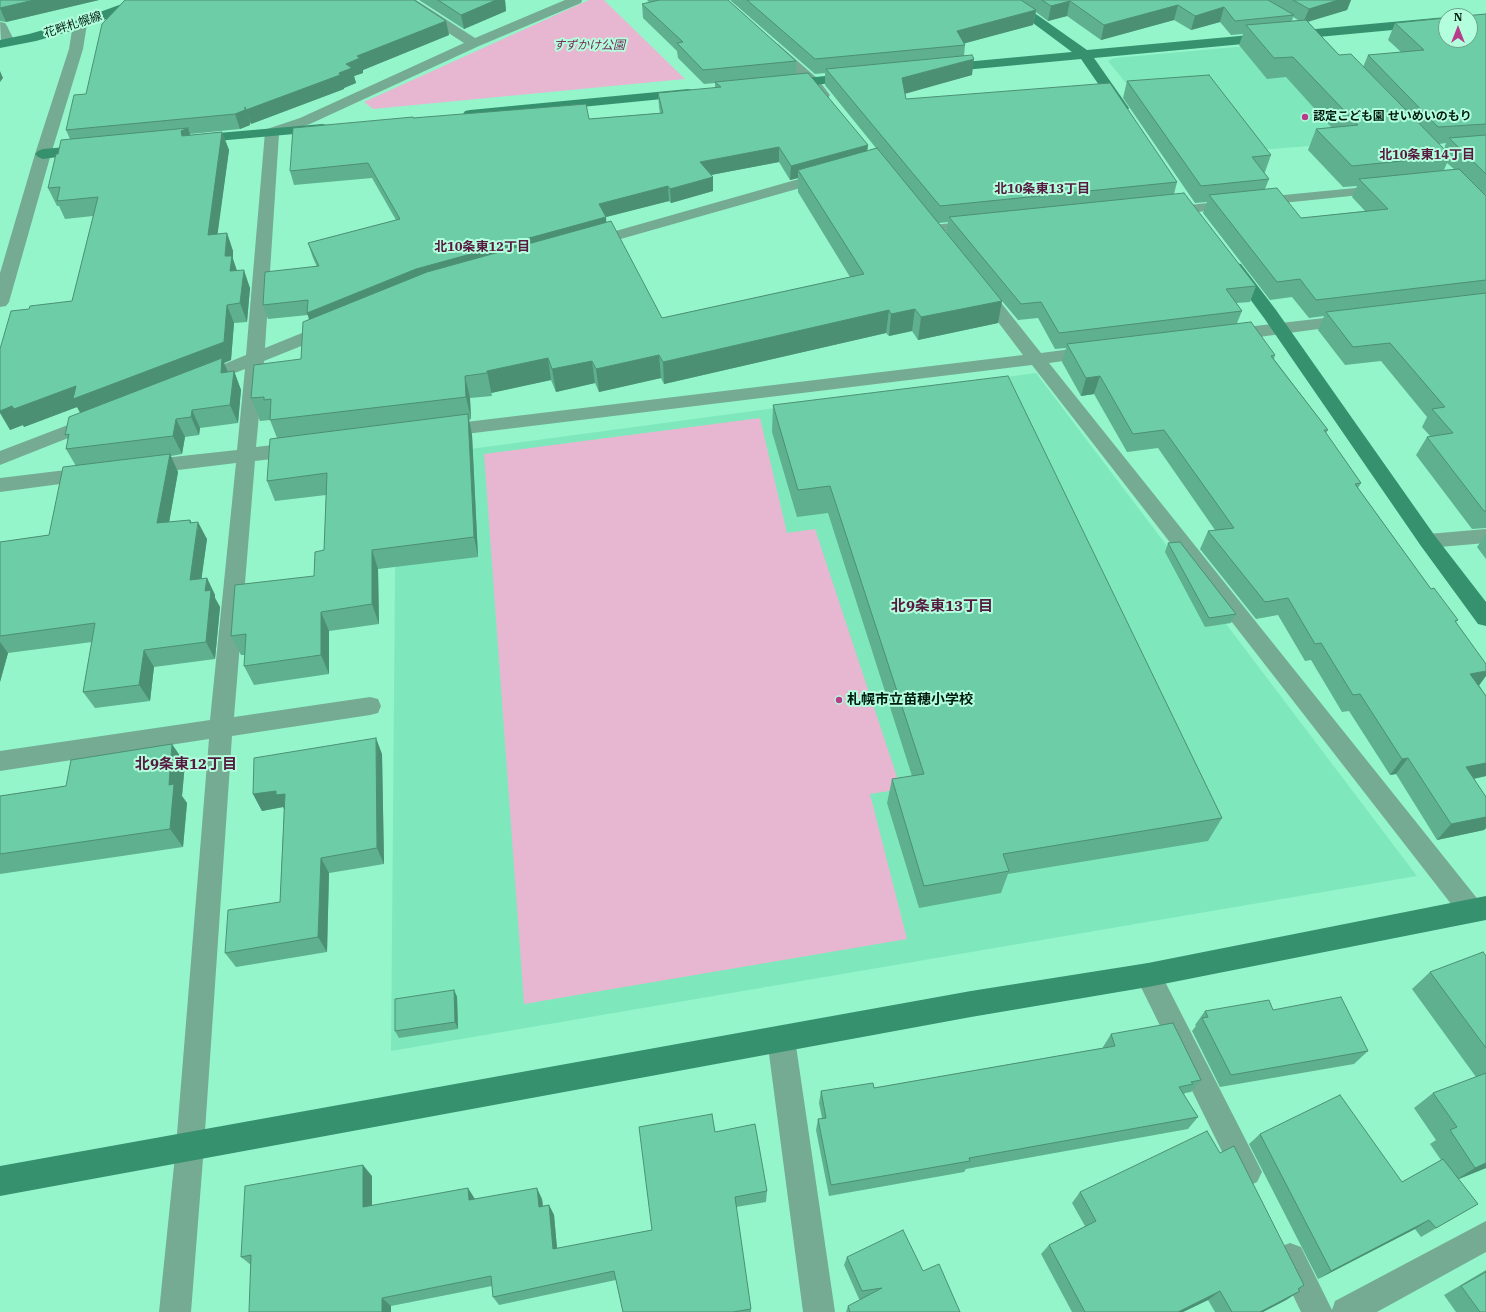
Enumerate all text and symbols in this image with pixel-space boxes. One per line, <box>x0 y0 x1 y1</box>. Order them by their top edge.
north arrow <box>1438 8 1478 48</box>
street label: 花畔札幌線 <box>42 9 104 41</box>
text: N <box>1454 10 1462 24</box>
park label: すずかけ公園 <box>553 39 625 53</box>
place label: 認定こども園 せいめいのもり <box>1313 110 1472 124</box>
marker: 認定こども園 せいめいのもり <box>1300 112 1310 122</box>
district label: 北10条東14丁目 <box>1379 147 1475 163</box>
district label: 北10条東13丁目 <box>994 181 1090 197</box>
district label: 北10条東12丁目 <box>434 239 530 255</box>
district label: 北9条東13丁目 <box>891 598 993 616</box>
place label: 札幌市立苗穂小学校 <box>847 692 973 708</box>
marker: 札幌市立苗穂小学校 <box>834 695 844 705</box>
district label: 北9条東12丁目 <box>135 756 237 774</box>

